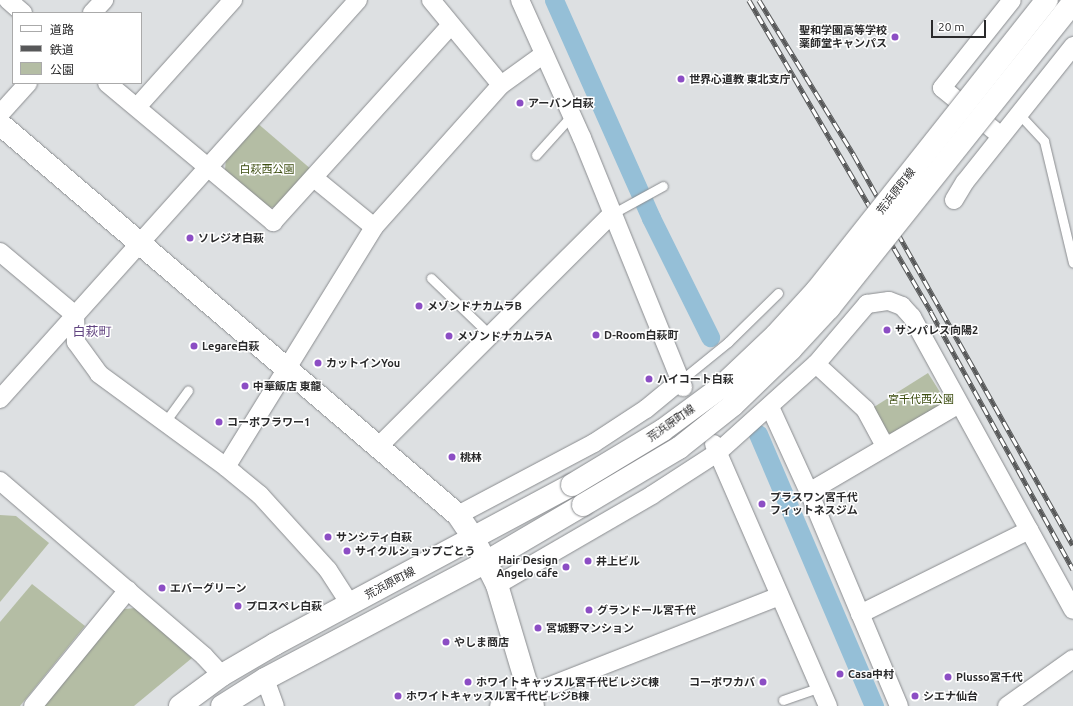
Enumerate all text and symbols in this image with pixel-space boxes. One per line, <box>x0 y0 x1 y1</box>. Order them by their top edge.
legend <box>12 12 142 84</box>
scale bar <box>933 12 988 38</box>
text: 20 m <box>938 20 965 33</box>
text: 道路 <box>50 23 74 36</box>
place label: 聖和学園高等学校 薬師堂キャンパス <box>799 24 887 50</box>
marker: 聖和学園高等学校 薬師堂キャンパス <box>890 32 900 42</box>
text: 鉄道 <box>50 43 74 56</box>
text: 公園 <box>50 63 74 76</box>
place label: 世界心道教 東北支庁 <box>689 72 791 86</box>
marker: 世界心道教 東北支庁 <box>676 74 686 84</box>
place label: アーバン白萩 <box>528 96 593 110</box>
marker: アーバン白萩 <box>515 98 525 108</box>
park label: 白萩西公園 <box>240 162 294 176</box>
street label: 荒浜原町線 <box>874 165 918 217</box>
place label: ソレジオ白萩 <box>198 231 264 245</box>
marker: ソレジオ白萩 <box>185 233 195 243</box>
place label: メゾンドナカムラB <box>427 299 522 313</box>
marker: メゾンドナカムラB <box>414 301 424 311</box>
district label: 白萩町 <box>73 323 111 339</box>
place label: サンパレス向陽2 <box>895 323 978 337</box>
marker: サンパレス向陽2 <box>882 325 892 335</box>
place label: D-Room白萩町 <box>604 328 679 342</box>
place label: メゾンドナカムラA <box>457 329 553 343</box>
marker: D-Room白萩町 <box>591 330 601 340</box>
marker: メゾンドナカムラA <box>444 331 454 341</box>
place label: Legare白萩 <box>202 339 260 353</box>
marker: Legare白萩 <box>189 341 199 351</box>
place label: カットインYou <box>326 356 400 370</box>
marker: カットインYou <box>313 358 323 368</box>
place label: ハイコート白萩 <box>657 372 734 386</box>
marker: ハイコート白萩 <box>644 374 654 384</box>
place label: 中華飯店 東龍 <box>253 379 322 393</box>
marker: 中華飯店 東龍 <box>240 381 250 391</box>
park label: 宮千代西公園 <box>888 392 954 406</box>
street label: 荒浜原町線 <box>645 402 697 444</box>
place label: コーポフラワー1 <box>227 415 310 429</box>
marker: コーポフラワー1 <box>214 417 224 427</box>
place label: 桃林 <box>460 450 482 464</box>
marker: 桃林 <box>447 452 457 462</box>
place label: プラスワン宮千代 フィットネスジム <box>770 491 858 517</box>
marker: プラスワン宮千代 フィットネスジム <box>757 499 767 509</box>
place label: サンシティ白萩 <box>336 530 413 544</box>
marker: サンシティ白萩 <box>323 532 333 542</box>
place label: サイクルショップごとう <box>355 544 476 558</box>
marker: サイクルショップごとう <box>342 546 352 556</box>
place label: Hair Design Angelo cafe <box>496 554 558 580</box>
place label: 井上ビル <box>596 554 640 568</box>
marker: 井上ビル <box>583 556 593 566</box>
marker: Hair Design Angelo cafe <box>561 562 571 572</box>
street label: 荒浜原町線 <box>363 564 417 602</box>
place label: エバーグリーン <box>170 581 247 595</box>
marker: エバーグリーン <box>157 583 167 593</box>
place label: プロスペレ白萩 <box>246 599 323 613</box>
marker: プロスペレ白萩 <box>233 601 243 611</box>
place label: グランドール宮千代 <box>597 603 696 617</box>
marker: グランドール宮千代 <box>584 605 594 615</box>
place label: 宮城野マンション <box>546 621 634 635</box>
marker: 宮城野マンション <box>533 623 543 633</box>
place label: やしま商店 <box>454 635 509 649</box>
marker: やしま商店 <box>441 637 451 647</box>
place label: Casa中村 <box>848 667 894 681</box>
marker: Casa中村 <box>835 669 845 679</box>
place label: Plusso宮千代 <box>956 670 1023 684</box>
marker: Plusso宮千代 <box>943 672 953 682</box>
place label: ホワイトキャッスル宮千代ビレジC棟 <box>476 675 659 689</box>
place label: コーポワカバ <box>689 675 755 689</box>
marker: ホワイトキャッスル宮千代ビレジC棟 <box>463 677 473 687</box>
marker: コーポワカバ <box>758 677 768 687</box>
place label: ホワイトキャッスル宮千代ビレジB棟 <box>406 689 589 703</box>
place label: シエナ仙台 <box>923 689 978 703</box>
marker: ホワイトキャッスル宮千代ビレジB棟 <box>393 691 403 701</box>
marker: シエナ仙台 <box>910 691 920 701</box>

